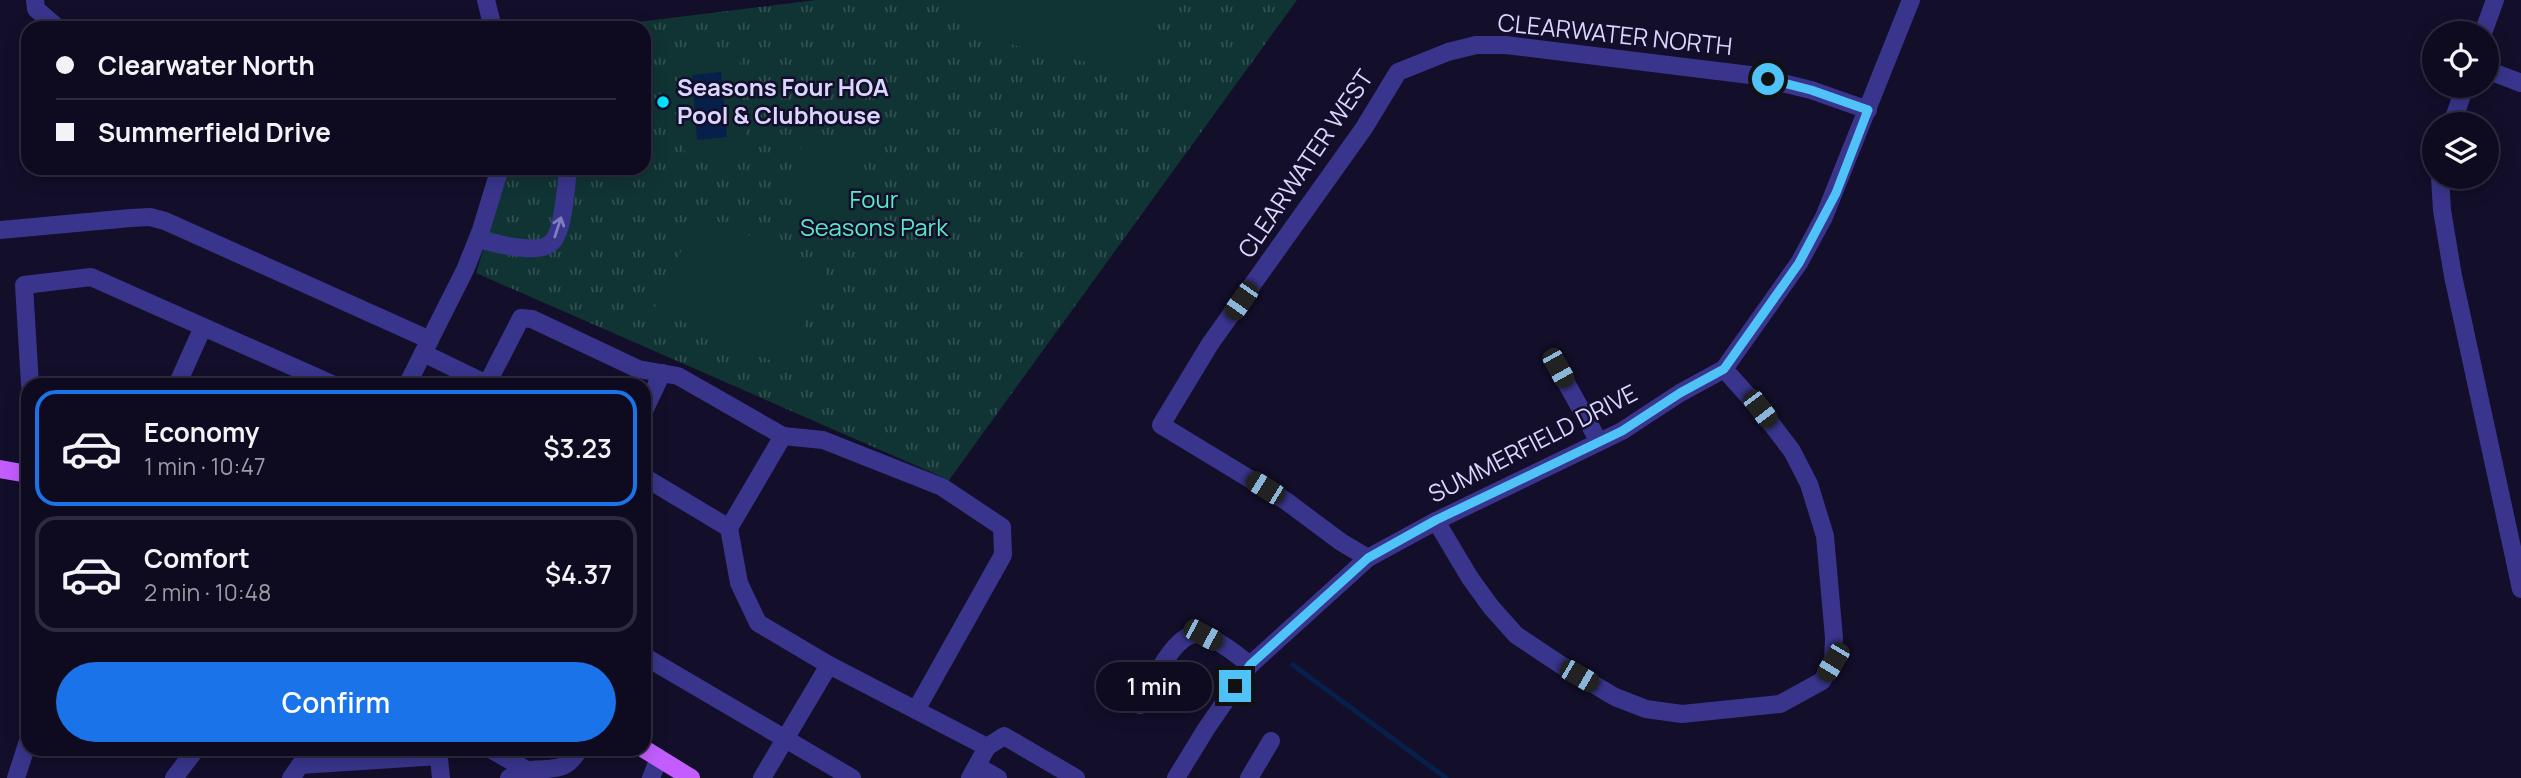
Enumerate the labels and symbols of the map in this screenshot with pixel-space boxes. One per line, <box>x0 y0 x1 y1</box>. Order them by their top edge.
street label: CLEARWATER NORTH <box>1496 5 1734 62</box>
street label: CLEARWATER WEST <box>1229 62 1380 264</box>
route start <box>1752 63 1784 95</box>
place label: Seasons Four HOA Pool & Clubhouse <box>677 70 889 131</box>
marker: Seasons Four HOA Pool & Clubhouse <box>655 94 671 110</box>
park label: Four Seasons Park <box>800 182 949 243</box>
one-way arrow <box>552 217 565 239</box>
car <box>1221 278 1262 324</box>
car <box>1539 345 1578 391</box>
street label: SUMMERFIELD DRIVE <box>1422 376 1642 510</box>
car <box>1739 386 1782 432</box>
car <box>1242 468 1289 508</box>
car <box>1180 616 1227 654</box>
car <box>1814 639 1853 685</box>
car <box>1556 656 1603 696</box>
callout: 1 min <box>1095 662 1210 710</box>
route end <box>1219 670 1251 702</box>

